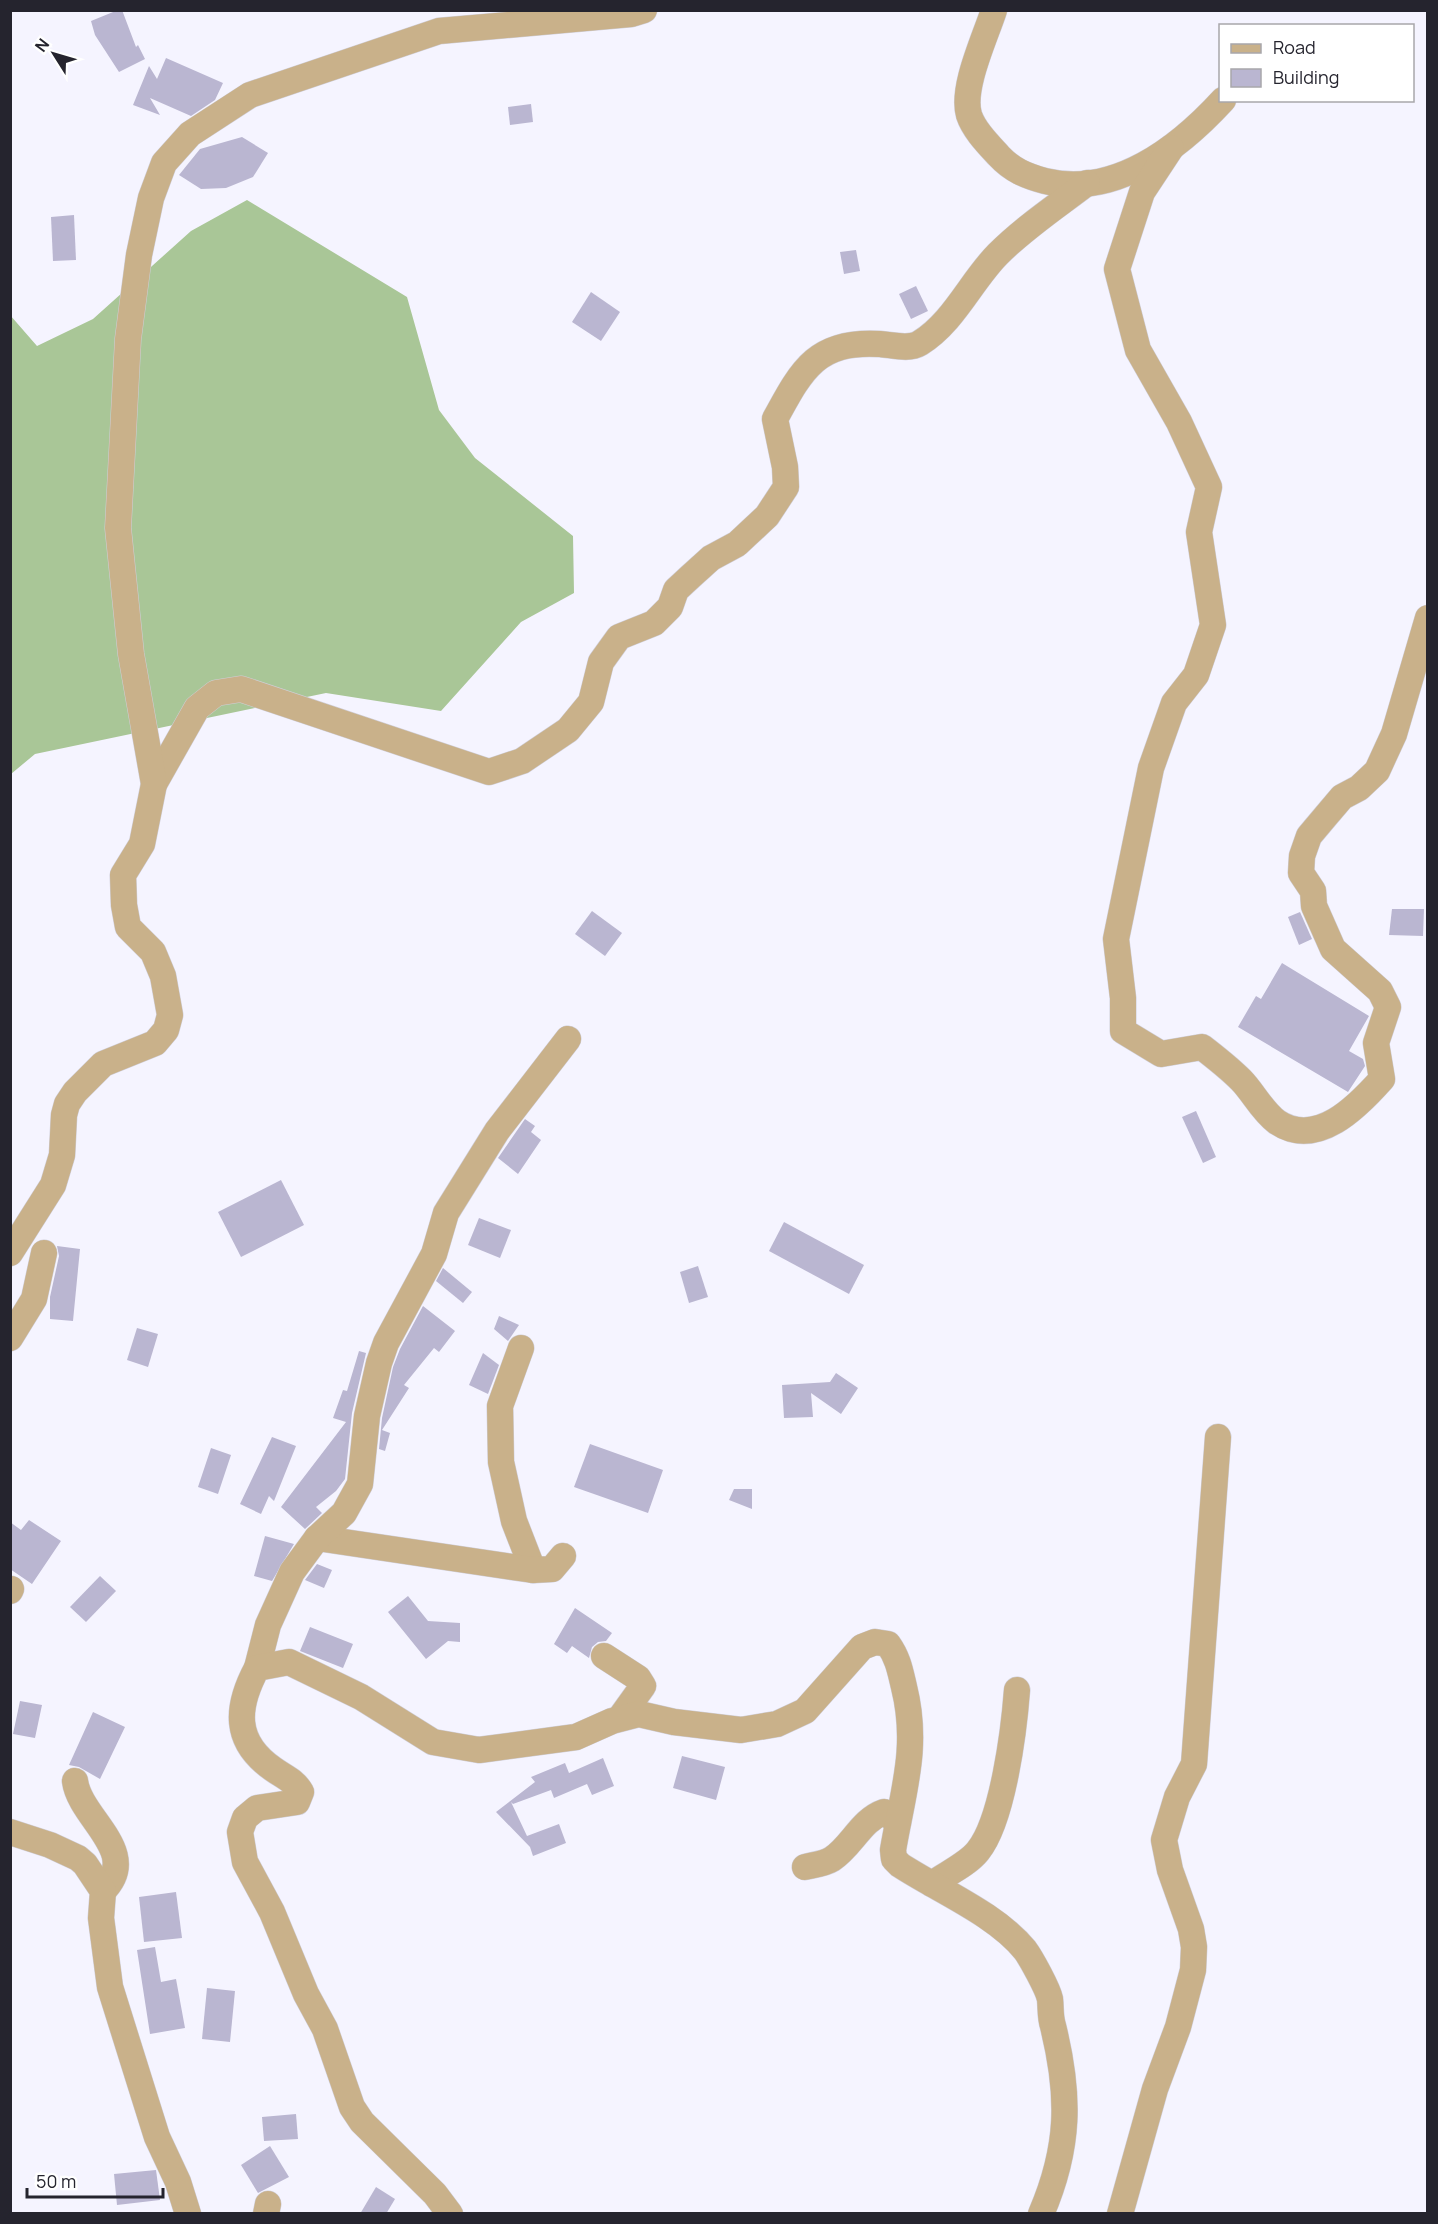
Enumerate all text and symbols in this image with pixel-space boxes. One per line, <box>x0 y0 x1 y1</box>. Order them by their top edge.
north arrow <box>24 24 84 84</box>
legend <box>1219 24 1414 102</box>
text: N <box>30 34 54 56</box>
text: Road <box>1273 35 1316 59</box>
text: Building <box>1273 65 1339 89</box>
scale bar <box>27 2161 164 2199</box>
text: 50 m <box>36 2169 76 2193</box>

